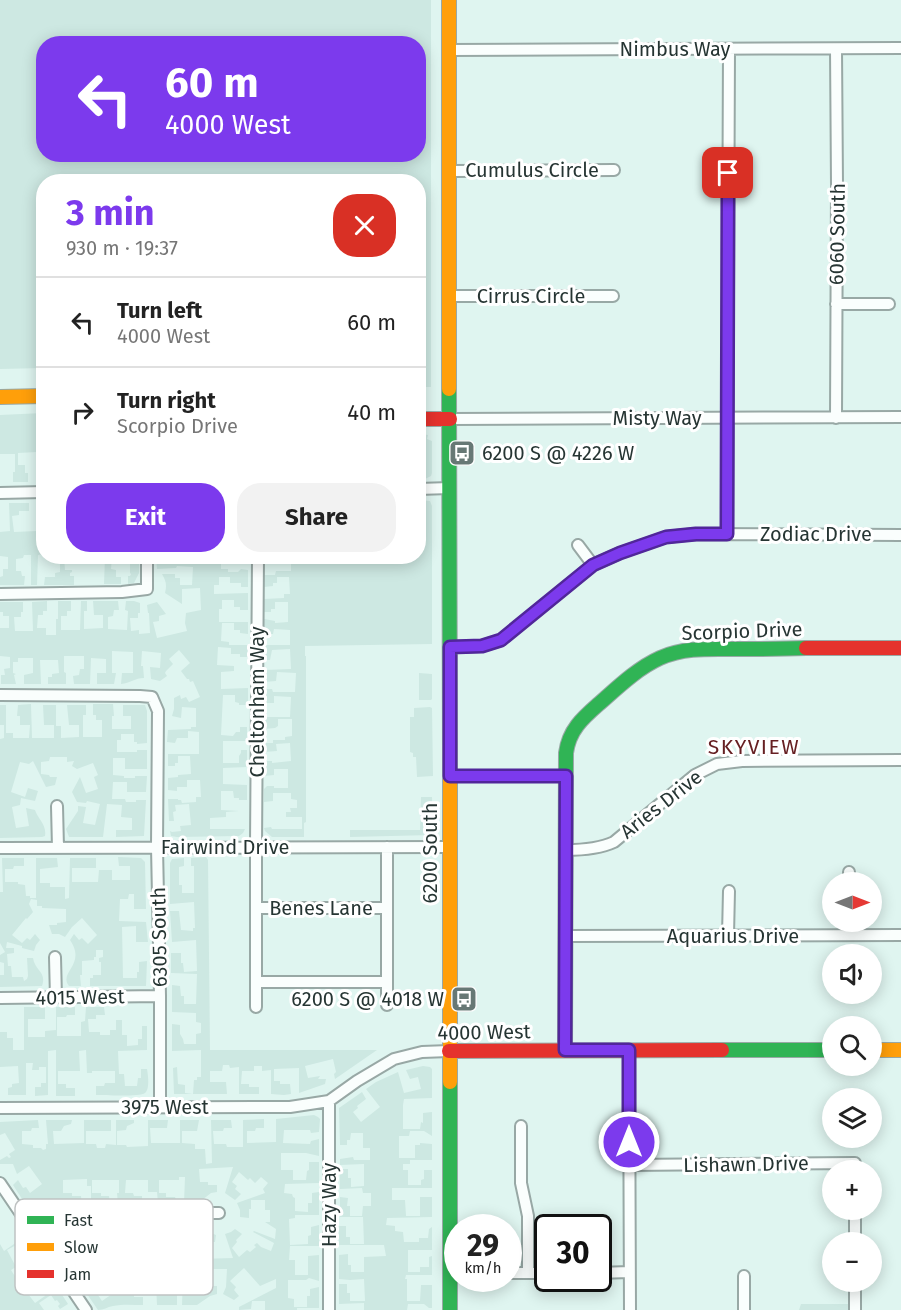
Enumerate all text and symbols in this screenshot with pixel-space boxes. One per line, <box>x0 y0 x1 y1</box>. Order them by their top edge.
street label: Nimbus Way <box>620 37 731 61</box>
text: 60 m <box>165 58 259 108</box>
icon: left <box>66 60 144 138</box>
text: 4000 West <box>165 109 291 141</box>
pin <box>702 147 753 198</box>
icon: arrive <box>711 156 744 189</box>
street label: Cumulus Circle <box>465 158 599 182</box>
street label: 6060 South <box>824 183 850 285</box>
text: 3 min <box>66 191 155 235</box>
button: close <box>333 194 396 257</box>
text: 930 m · 19:37 <box>66 236 178 260</box>
street label: Cirrus Circle <box>477 284 585 308</box>
text: Turn left <box>117 297 202 324</box>
icon: left <box>66 306 99 339</box>
text: 60 m <box>347 309 396 336</box>
text: 4000 West <box>117 324 210 348</box>
text: Turn right <box>117 387 216 414</box>
icon: right <box>66 396 99 429</box>
text: 40 m <box>347 399 396 426</box>
street label: Misty Way <box>612 406 702 430</box>
text: Scorpio Drive <box>117 414 238 438</box>
bus stop icon: 6200 S @ 4226 W <box>447 438 477 468</box>
place label: 6200 S @ 4226 W <box>482 441 635 465</box>
button: Exit <box>66 483 225 552</box>
button: Share <box>237 483 396 552</box>
street label: Zodiac Drive <box>760 522 872 546</box>
street label: Scorpio Drive <box>681 617 803 645</box>
street label: Cheltonham Way <box>245 626 269 778</box>
district label: SKYVIEW <box>708 734 800 760</box>
street label: Aries Drive <box>615 765 707 843</box>
street label: 6200 South <box>418 802 442 904</box>
street label: Fairwind Drive <box>161 835 289 859</box>
north arrow <box>822 872 882 932</box>
map controls <box>822 872 882 1292</box>
street label: 6305 South <box>146 887 172 987</box>
street label: Benes Lane <box>269 896 373 920</box>
street label: Aquarius Drive <box>667 924 799 948</box>
button: sound <box>822 944 882 1004</box>
street label: 4015 West <box>35 984 126 1010</box>
bus stop icon: 6200 S @ 4018 W <box>449 984 479 1014</box>
place label: 6200 S @ 4018 W <box>291 987 444 1011</box>
button: search <box>822 1016 882 1076</box>
street label: 4000 West <box>437 1019 532 1045</box>
button: layers <box>822 1088 882 1148</box>
street label: 3975 West <box>121 1095 210 1119</box>
position arrow <box>597 1110 661 1174</box>
street label: Lishawn Drive <box>683 1151 809 1177</box>
button: + <box>822 1160 882 1220</box>
street label: Hazy Way <box>317 1162 341 1247</box>
legend <box>15 1199 213 1295</box>
text: Fast <box>64 1211 93 1230</box>
speed limit sign: 30 <box>534 1214 612 1292</box>
text: 29 <box>467 1228 499 1264</box>
button: − <box>822 1232 882 1292</box>
text: Slow <box>64 1238 99 1257</box>
text: km/h <box>464 1259 502 1277</box>
text: Jam <box>64 1265 91 1284</box>

